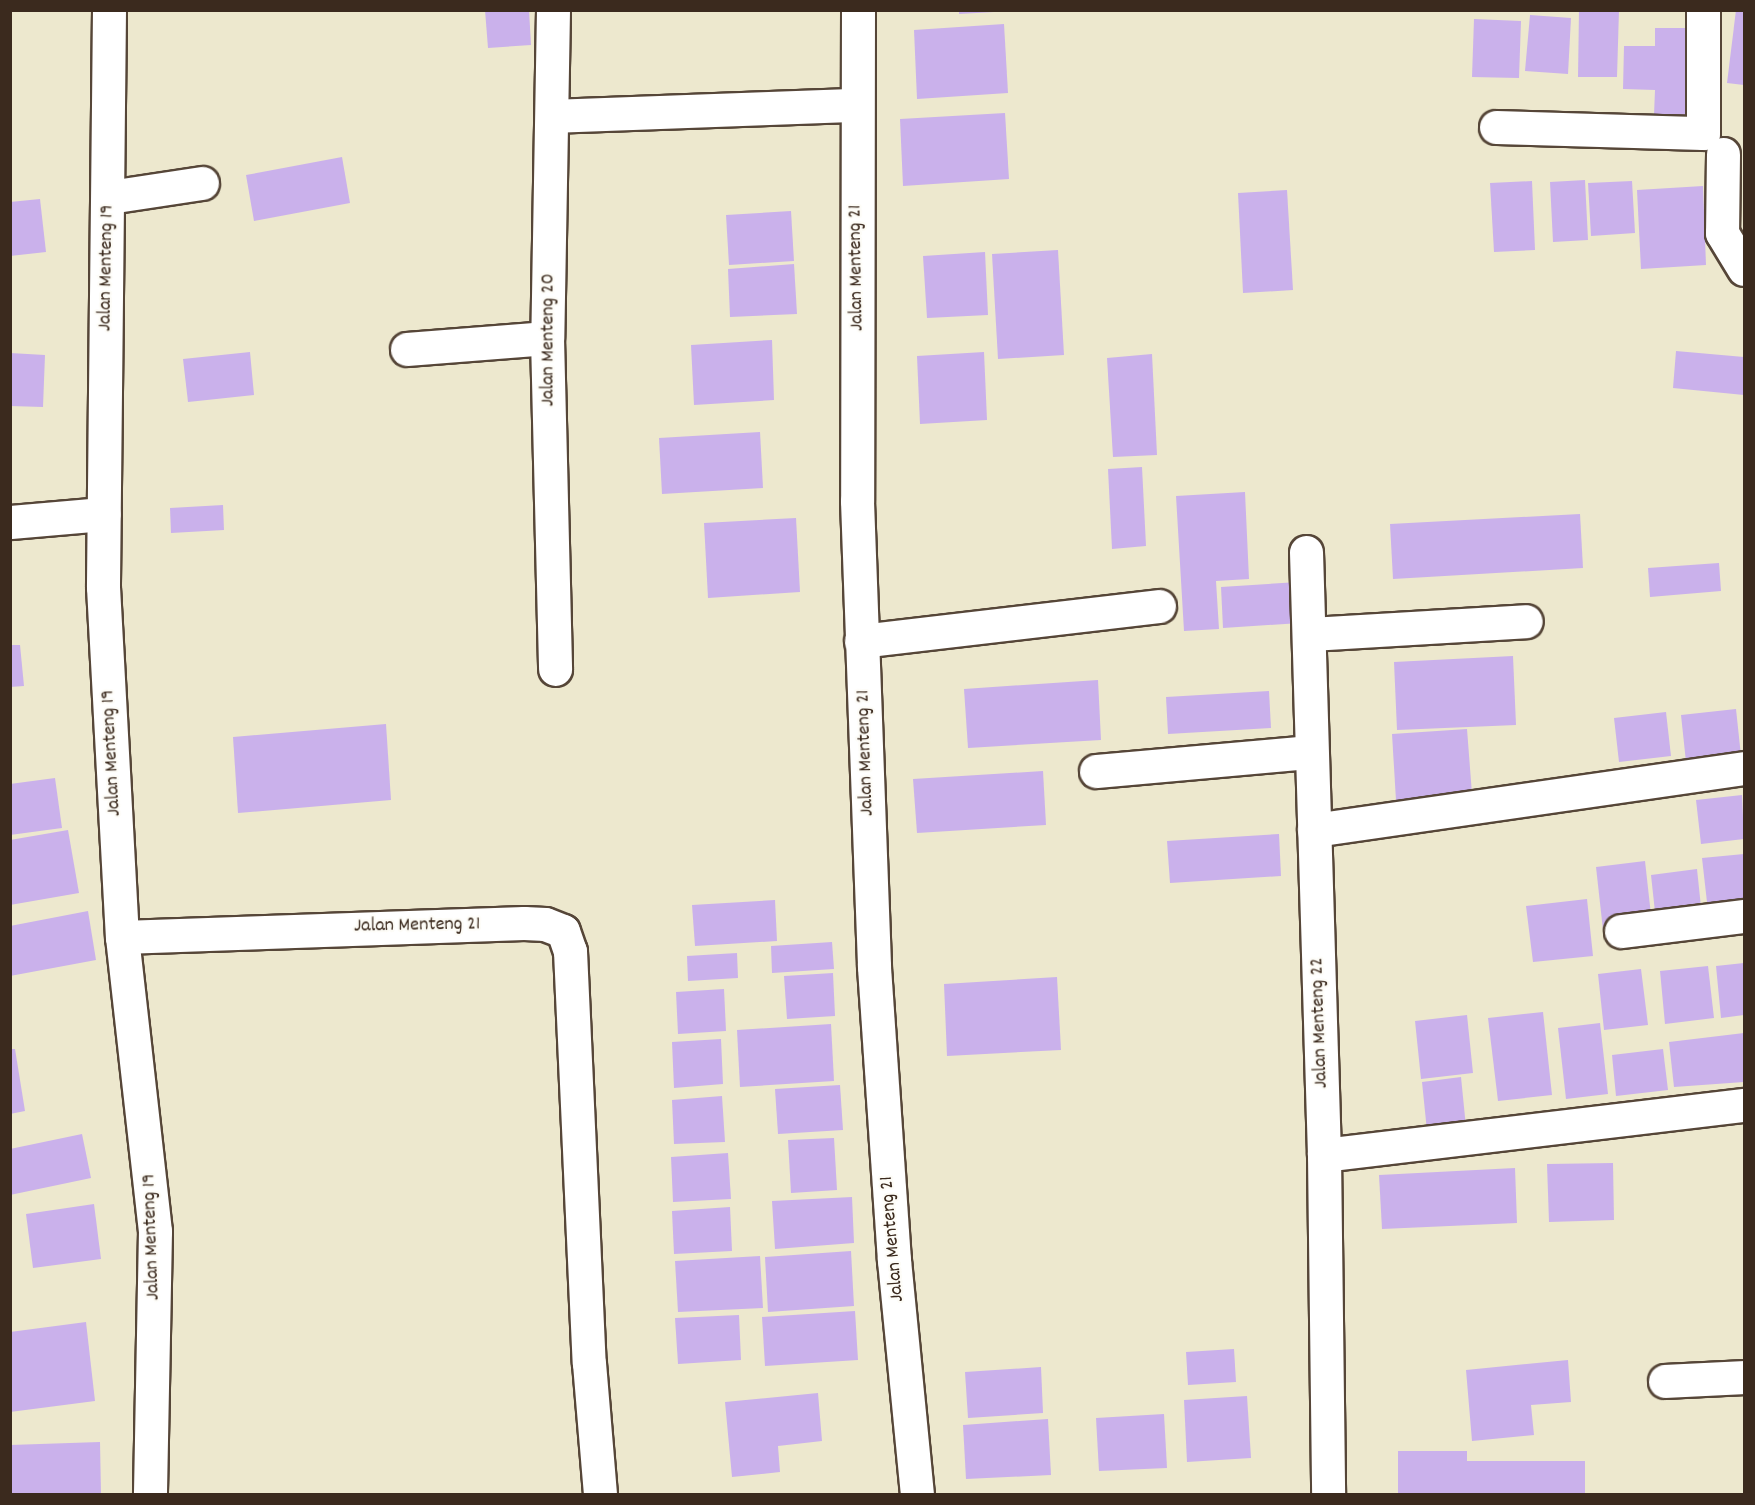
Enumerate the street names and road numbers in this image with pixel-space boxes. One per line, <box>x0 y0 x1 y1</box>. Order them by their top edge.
street label: Jalan Menteng 19 <box>94 204 120 332</box>
street label: Jalan Menteng 21 <box>844 205 870 331</box>
street label: Jalan Menteng 20 <box>537 274 561 406</box>
street label: Jalan Menteng 19 <box>97 689 127 817</box>
street label: Jalan Menteng 21 <box>852 689 880 817</box>
street label: Jalan Menteng 21 <box>354 913 480 939</box>
street label: Jalan Menteng 22 <box>1306 957 1334 1089</box>
street label: Jalan Menteng 19 <box>138 1173 166 1301</box>
street label: Jalan Menteng 21 <box>876 1175 910 1303</box>

